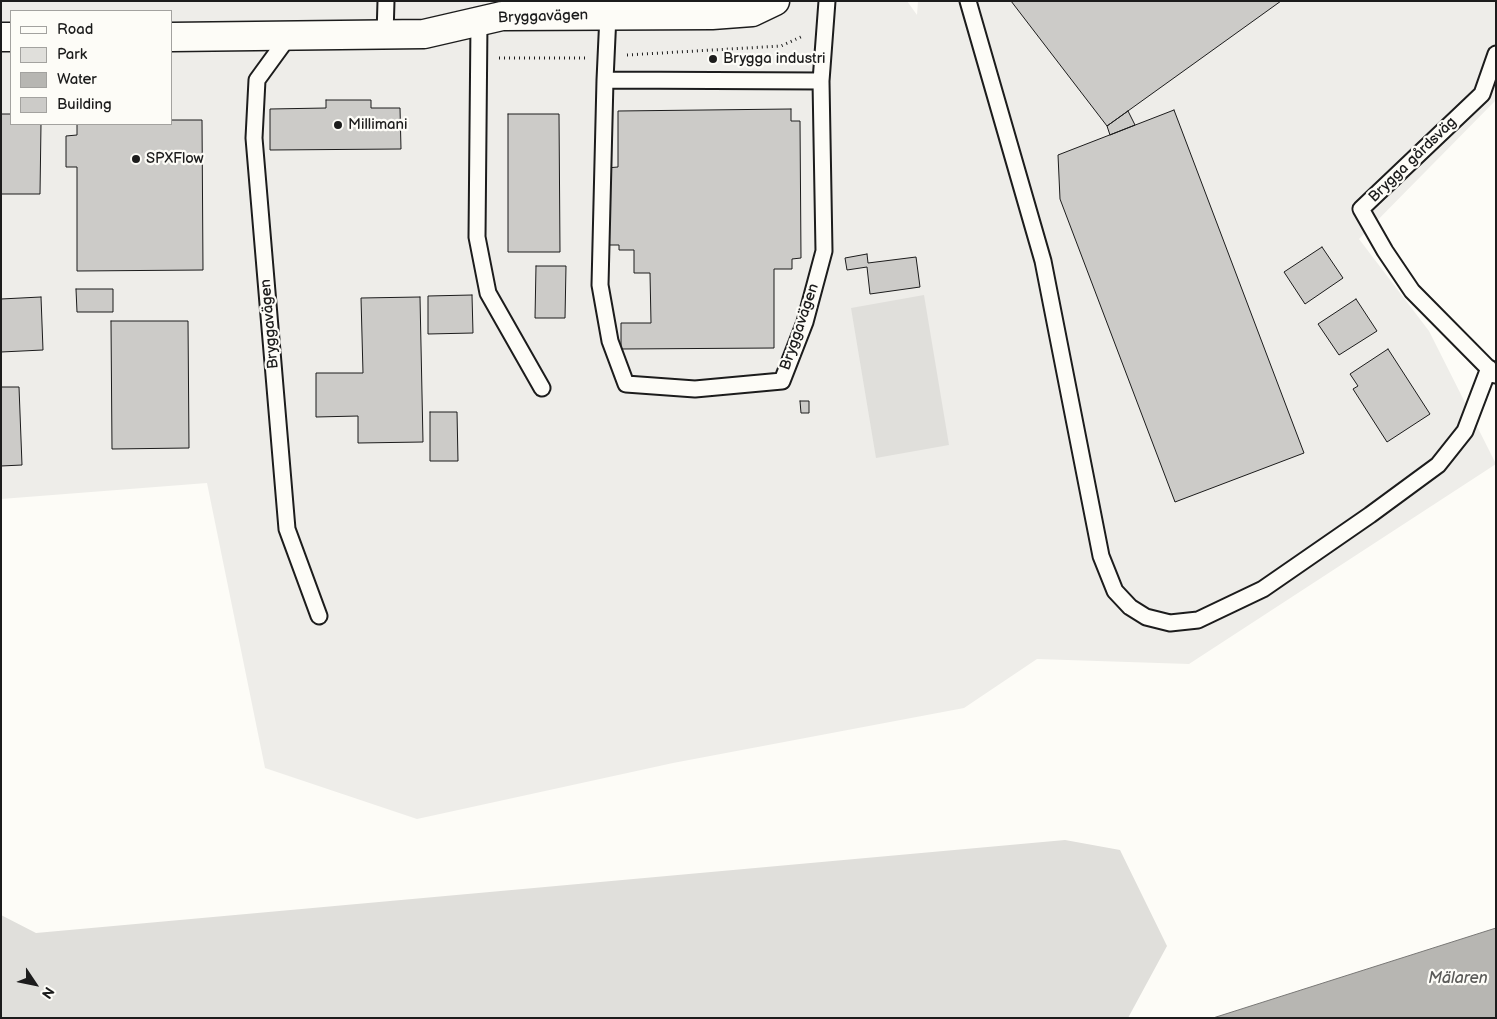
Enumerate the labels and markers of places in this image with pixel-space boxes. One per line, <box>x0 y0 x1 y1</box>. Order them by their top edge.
place label: Brygga industri <box>723 50 826 68</box>
marker: Brygga industri <box>707 53 719 65</box>
place label: Millimani <box>348 116 408 134</box>
marker: Millimani <box>332 119 344 131</box>
place label: SPXFlow <box>146 150 204 168</box>
marker: SPXFlow <box>130 153 142 165</box>

